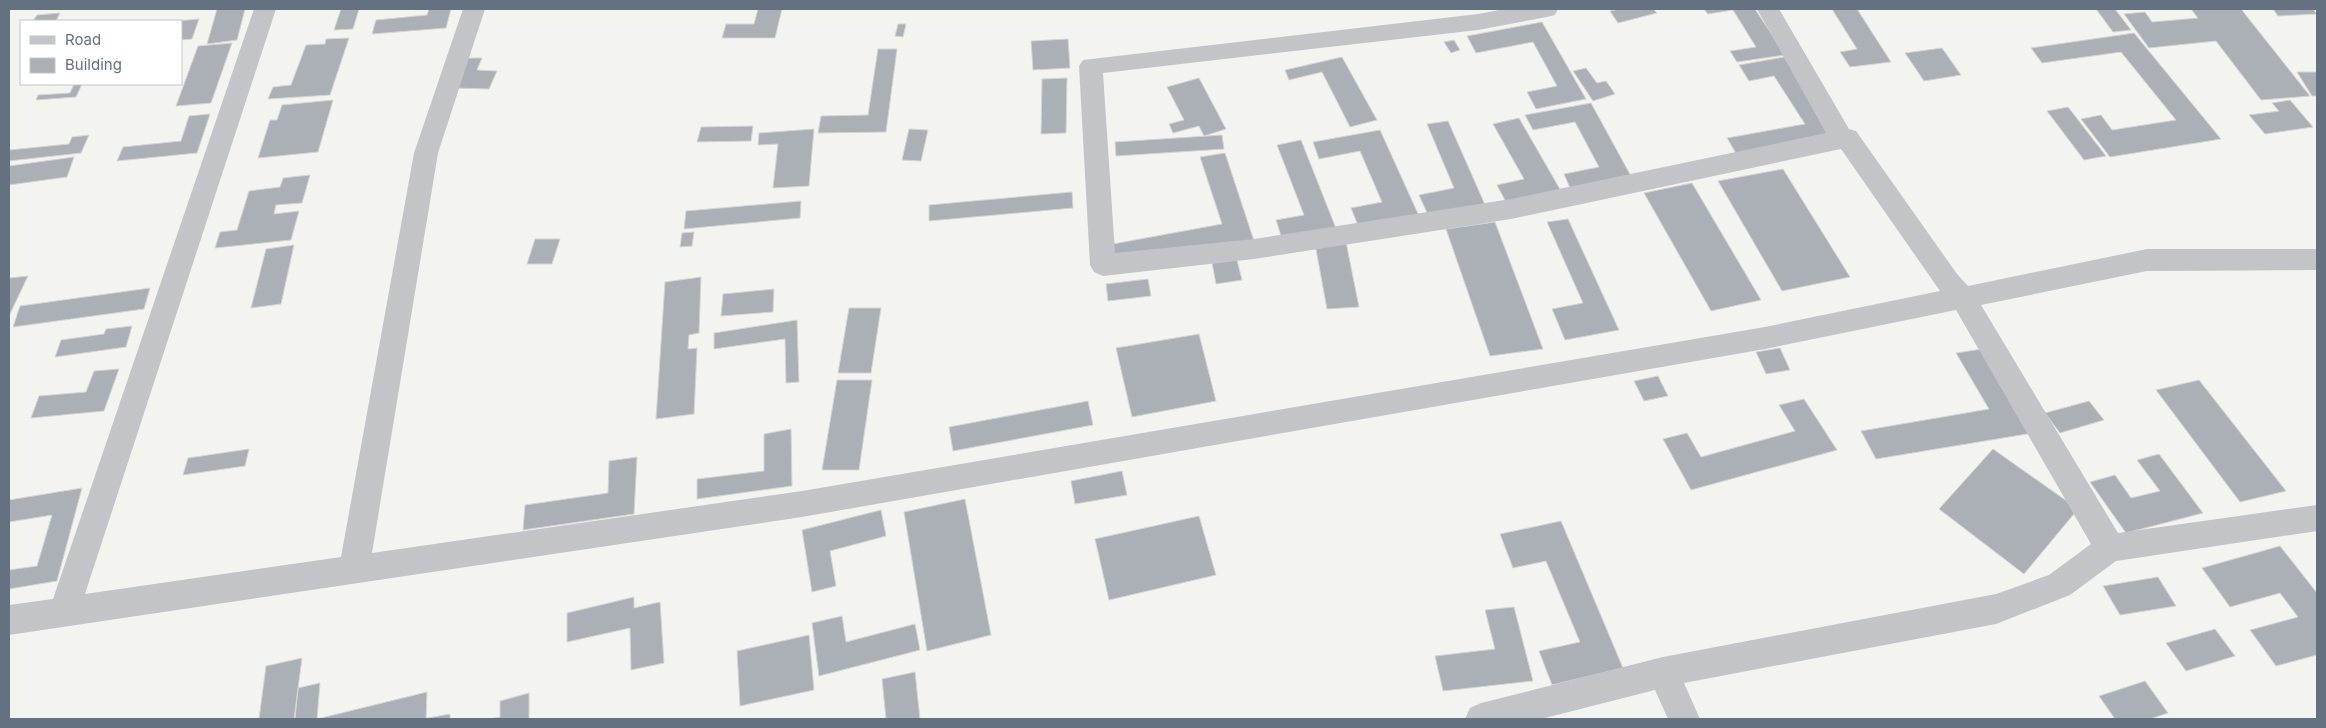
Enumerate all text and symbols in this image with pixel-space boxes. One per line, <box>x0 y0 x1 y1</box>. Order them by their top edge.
legend <box>20 20 182 85</box>
text: Road <box>65 30 101 49</box>
text: Building <box>65 55 122 74</box>

